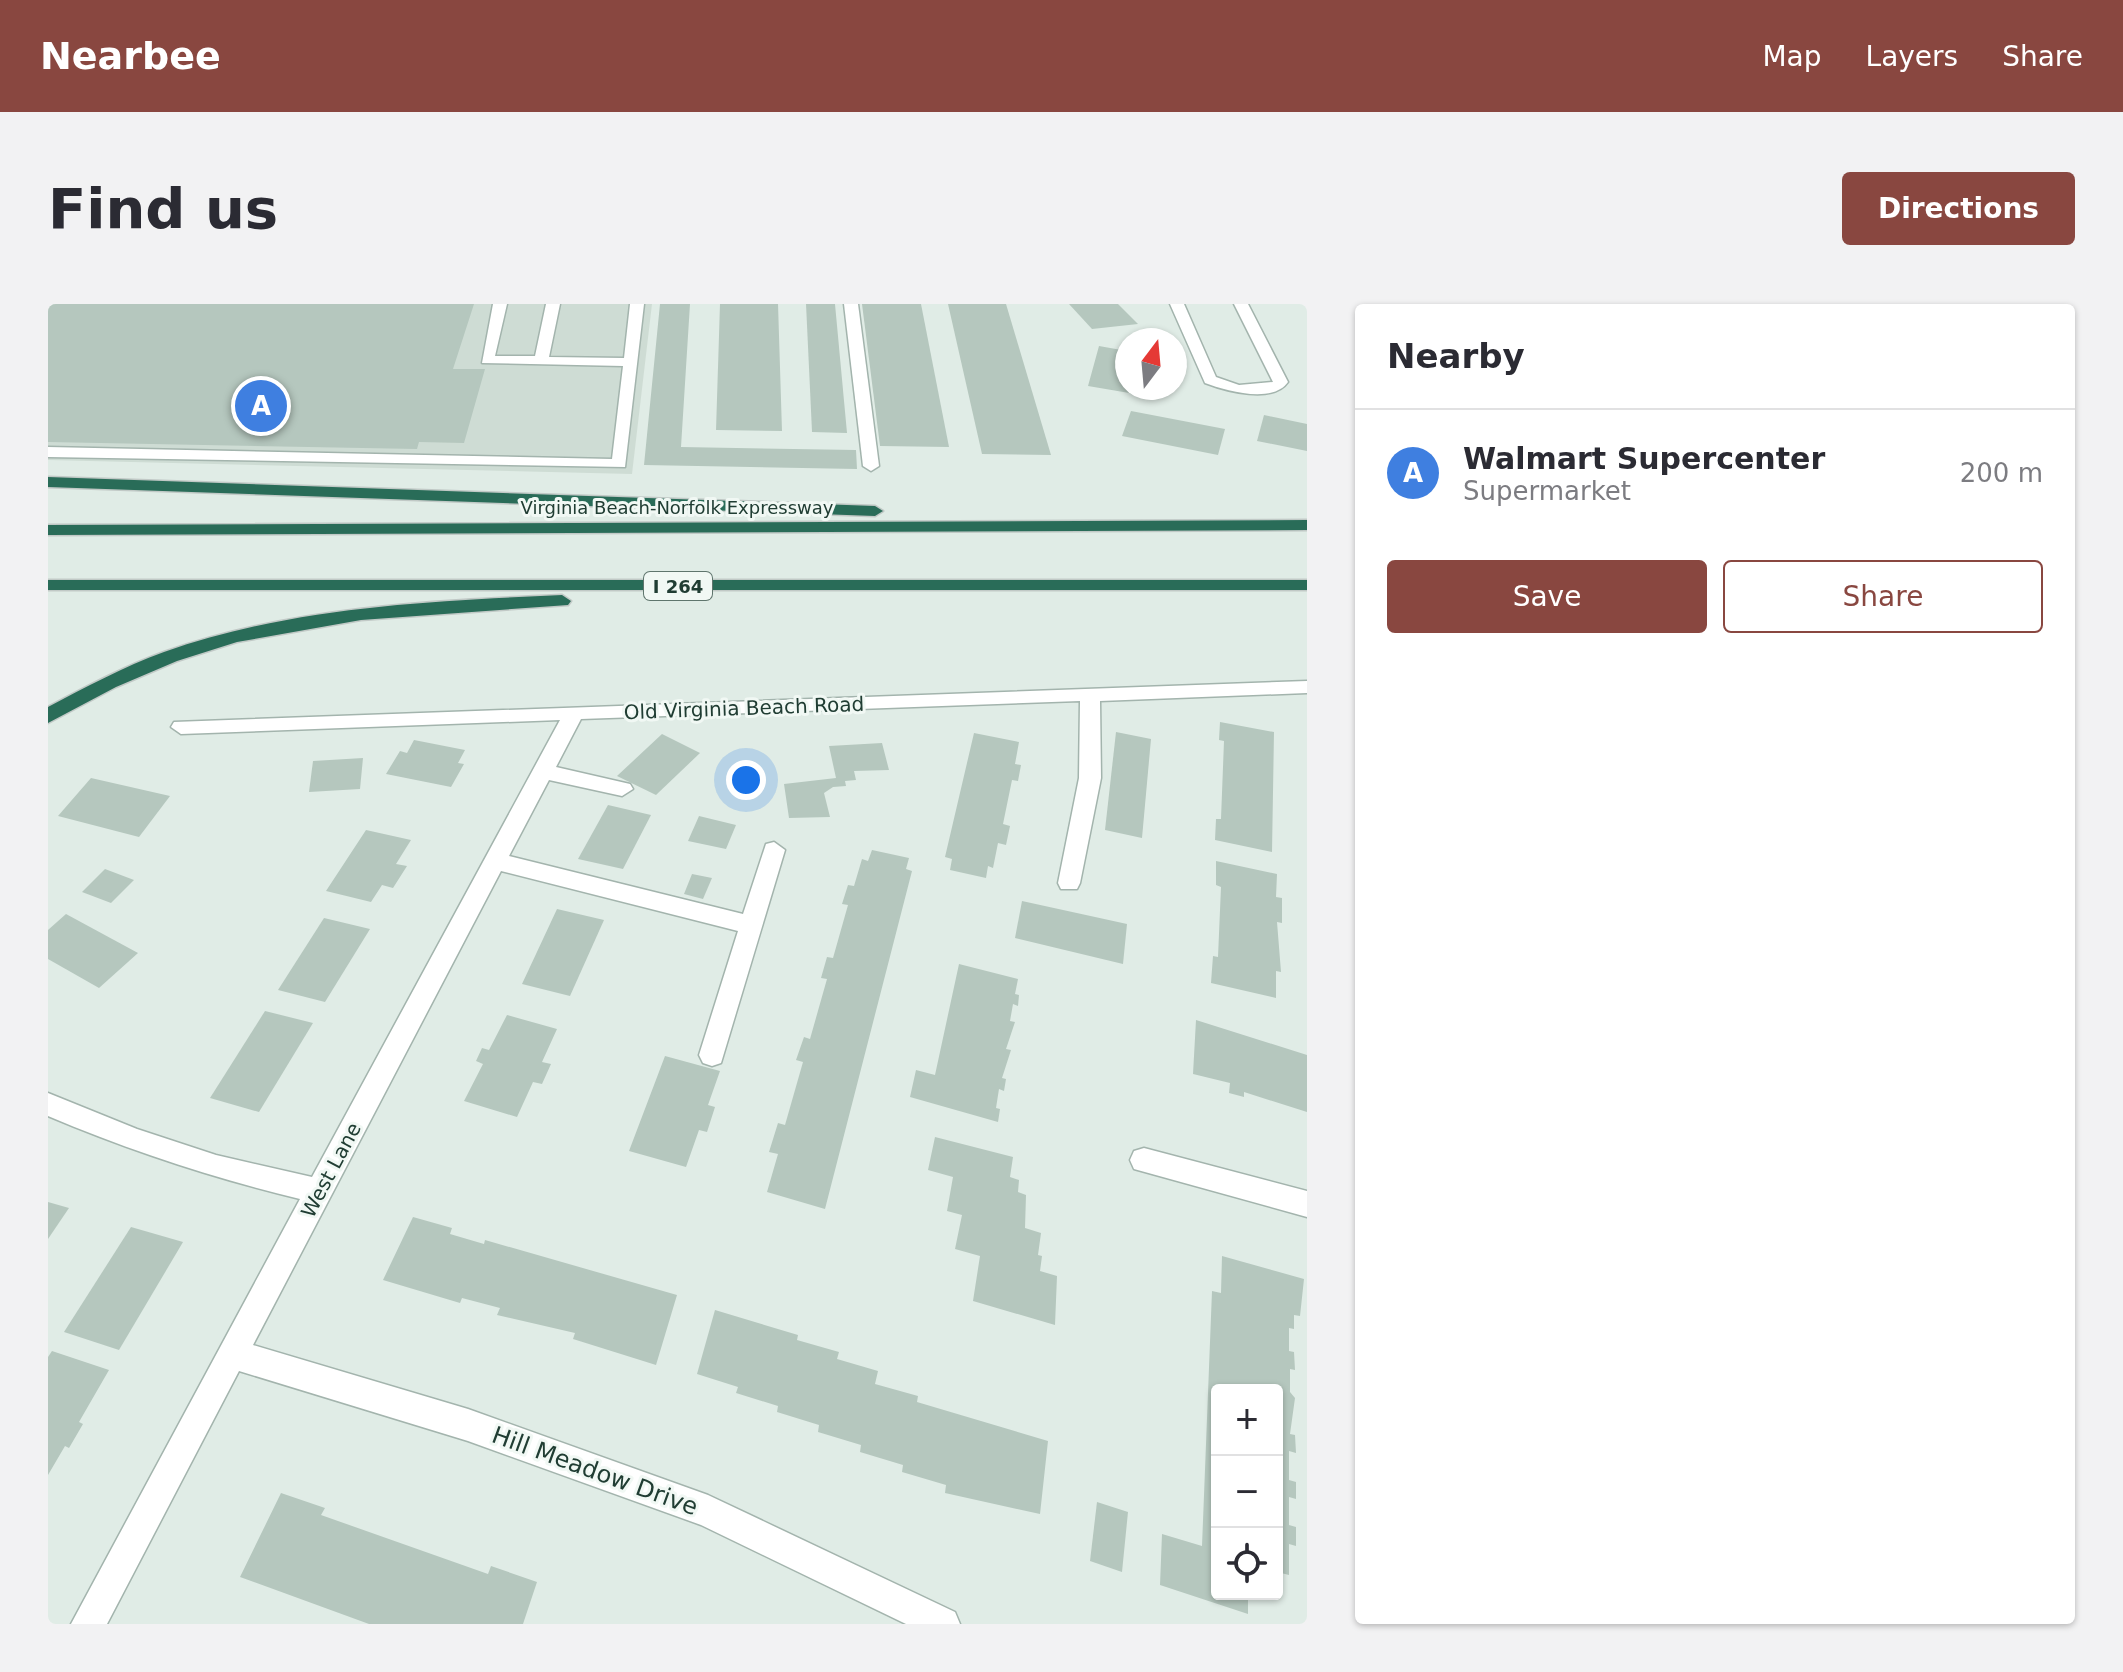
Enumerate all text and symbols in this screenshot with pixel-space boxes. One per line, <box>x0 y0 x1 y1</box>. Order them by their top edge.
text: Nearbee <box>40 34 221 78</box>
text: Map <box>1762 40 1822 73</box>
text: Layers <box>1866 40 1958 73</box>
text: Share <box>2002 40 2083 73</box>
button: Directions <box>1842 172 2075 245</box>
text: Find us <box>48 176 278 241</box>
north arrow <box>1115 328 1187 400</box>
text: Nearby <box>1387 336 1525 376</box>
pin: A <box>235 376 287 436</box>
text: Walmart Supercenter <box>1463 441 1825 476</box>
text: A <box>1403 458 1423 488</box>
text: 200 m <box>1960 458 2043 488</box>
text: Supermarket <box>1463 476 1631 506</box>
street label: Virginia Beach-Norfolk Expressway <box>521 497 834 518</box>
button: Save <box>1387 560 1707 633</box>
button: Share <box>1723 560 2043 633</box>
road number: I 264 <box>644 572 712 600</box>
street label: Old Virginia Beach Road <box>623 692 865 724</box>
your location <box>726 760 766 800</box>
street label: West Lane <box>296 1118 366 1222</box>
map controls <box>1211 1384 1283 1600</box>
button: + <box>1211 1384 1283 1456</box>
street label: Hill Meadow Drive <box>488 1421 702 1521</box>
button: − <box>1211 1456 1283 1528</box>
button: locate <box>1211 1528 1283 1600</box>

